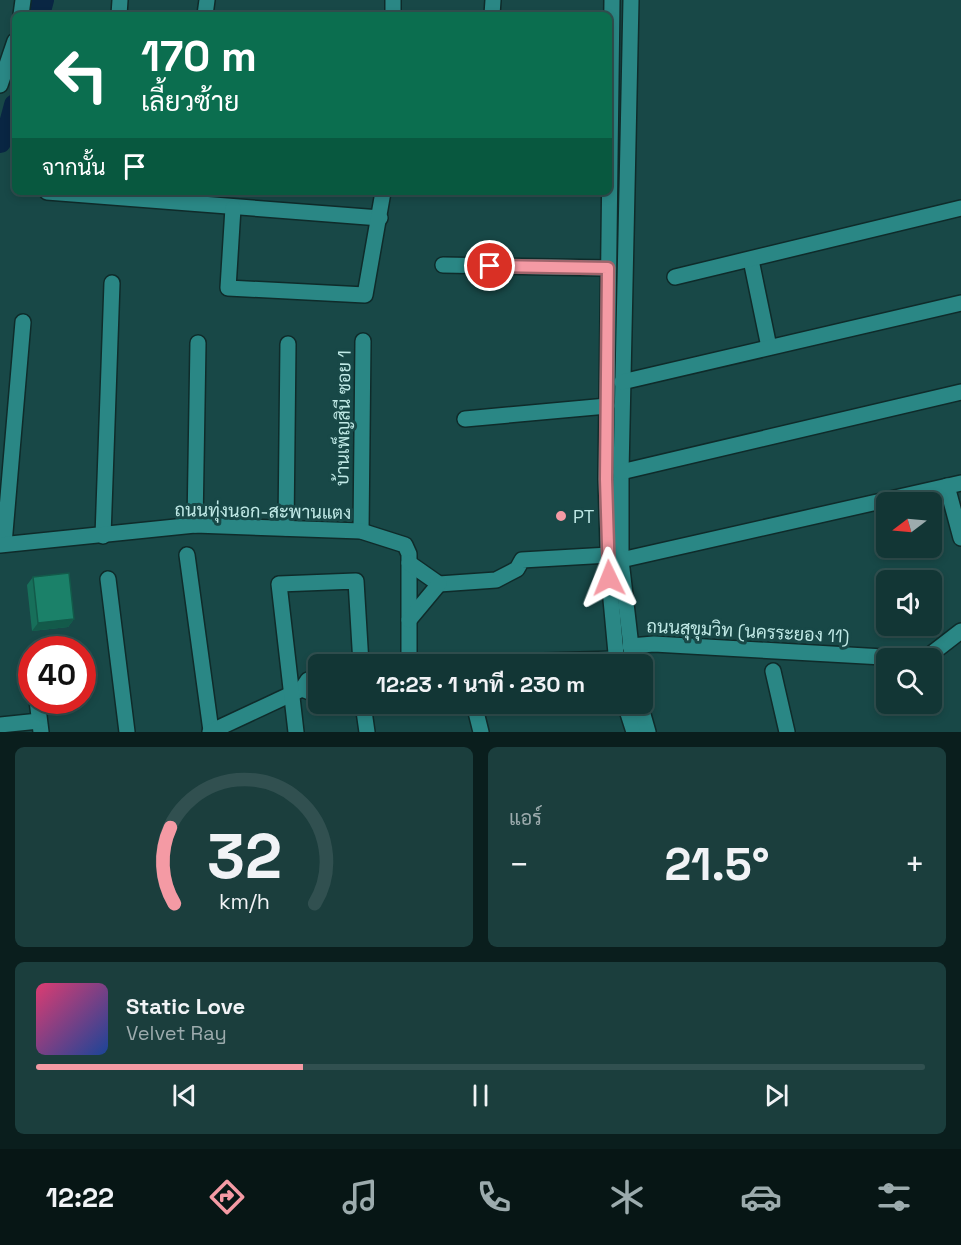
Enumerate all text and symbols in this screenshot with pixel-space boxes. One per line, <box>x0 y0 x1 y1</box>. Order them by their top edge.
text: 170 m <box>141 30 257 83</box>
icon: left <box>42 36 120 114</box>
text: เลี้ยวซ้าย <box>141 84 239 119</box>
icon: arrive <box>118 150 151 183</box>
text: จากนั้น <box>42 153 106 181</box>
pin <box>464 240 515 291</box>
icon: arrive <box>473 249 506 282</box>
street label: บ้านเพ็ญสินี ซอย 1 <box>328 350 356 486</box>
north arrow <box>876 492 942 558</box>
map controls <box>876 492 942 714</box>
street label: ถนนทุ่งนอก-สะพานแตง <box>174 498 352 525</box>
place label: PT <box>573 505 595 528</box>
marker: PT <box>554 509 568 523</box>
position arrow <box>577 546 641 610</box>
button: sound <box>876 570 942 636</box>
street label: ถนนสุขุมวิท (นครระยอง 11) <box>646 614 850 649</box>
speed limit sign: 40 <box>18 636 96 714</box>
button: search <box>876 648 942 714</box>
text: 12:23 · 1 นาที · 230 m <box>376 670 585 698</box>
text: แอร์ <box>509 805 542 831</box>
text: 32 <box>206 817 281 896</box>
text: 21.5° <box>664 836 770 893</box>
text: − <box>509 844 529 886</box>
text: + <box>905 844 925 886</box>
text: km/h <box>218 888 270 915</box>
text: Static Love <box>126 992 245 1020</box>
text: Velvet Ray <box>126 1020 227 1046</box>
icon: previous <box>168 1079 201 1112</box>
icon: pause <box>464 1079 497 1112</box>
icon: next <box>760 1079 793 1112</box>
icon: directions <box>206 1176 248 1218</box>
icon: music <box>339 1176 381 1218</box>
icon: phone <box>473 1176 515 1218</box>
icon: climate <box>606 1176 648 1218</box>
icon: car <box>740 1176 782 1218</box>
icon: filters <box>873 1176 915 1218</box>
text: 12:22 <box>46 1180 114 1215</box>

